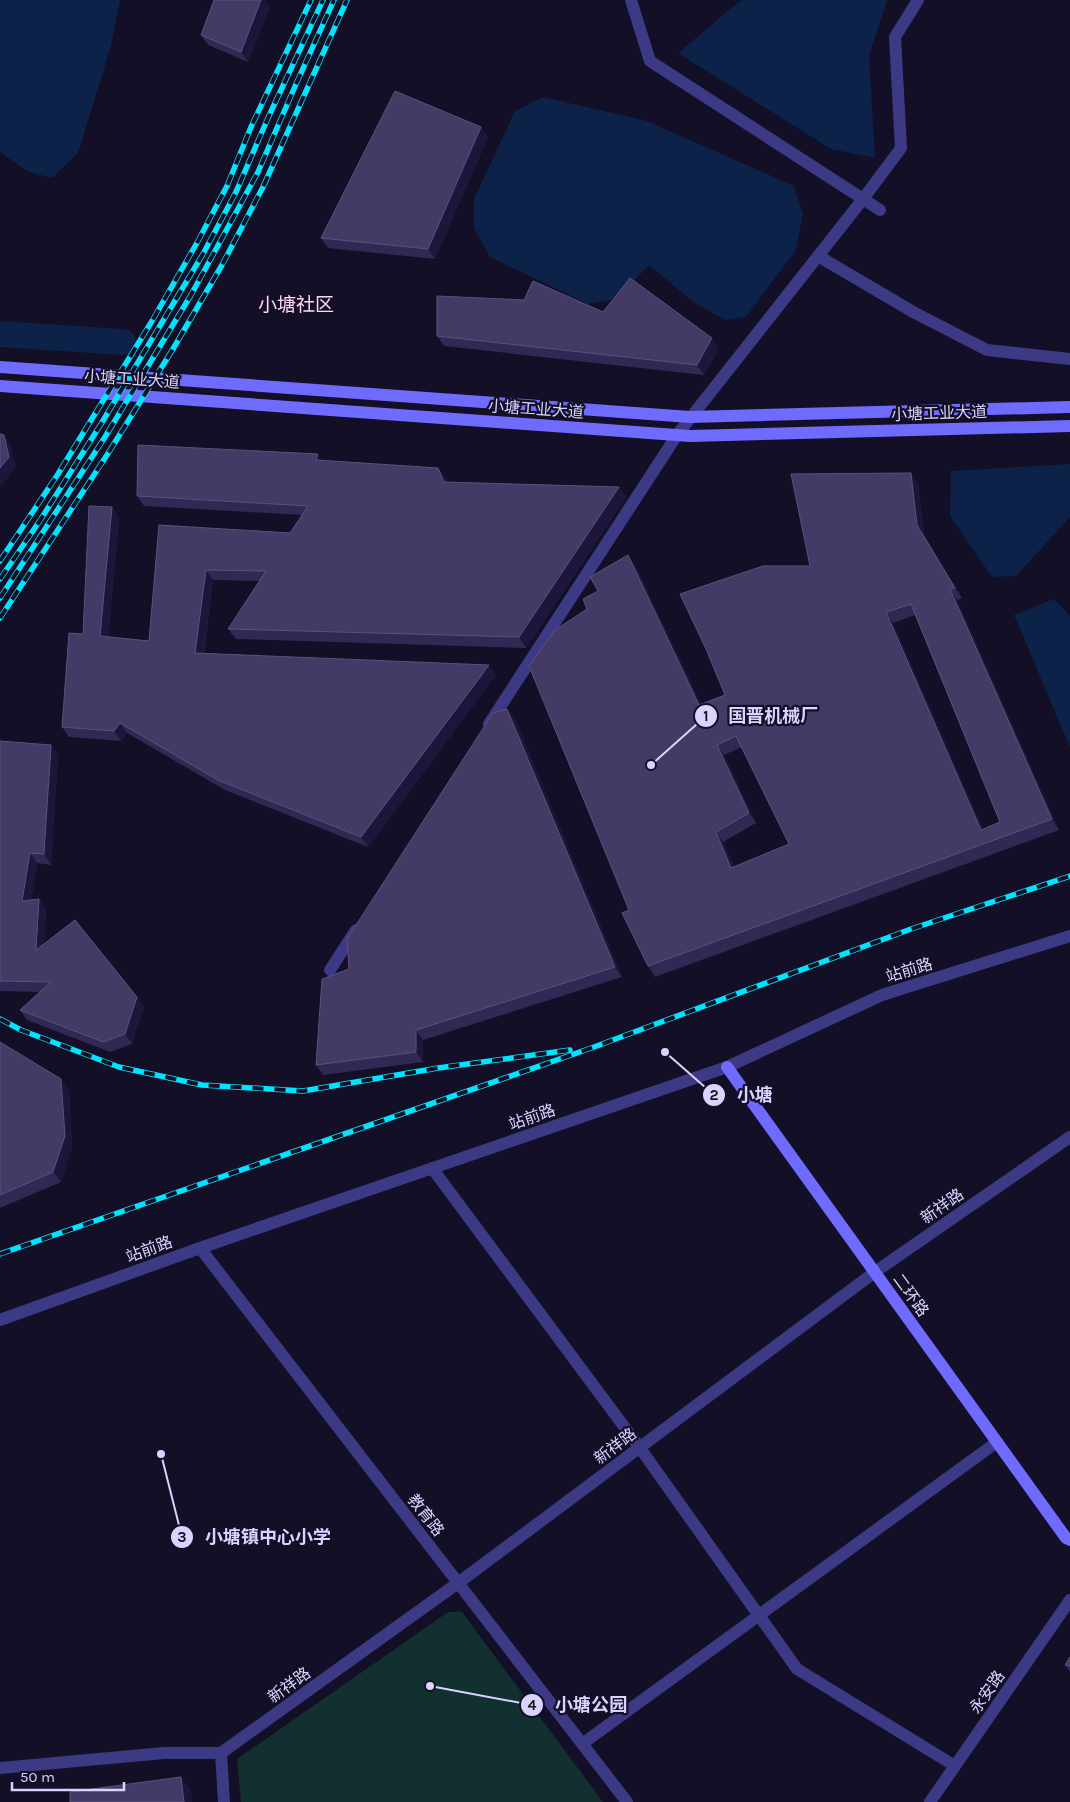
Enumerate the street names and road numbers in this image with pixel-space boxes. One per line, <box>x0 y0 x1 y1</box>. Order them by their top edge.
street label: 小塘工业大道 <box>83 366 181 392</box>
street label: 小塘工业大道 <box>487 396 585 422</box>
street label: 小塘工业大道 <box>891 402 987 424</box>
street label: 站前路 <box>883 954 935 986</box>
street label: 站前路 <box>506 1100 558 1134</box>
street label: 新祥路 <box>917 1184 967 1228</box>
street label: 站前路 <box>123 1232 175 1266</box>
street label: 二环路 <box>889 1270 933 1320</box>
street label: 新祥路 <box>590 1424 640 1468</box>
street label: 教育路 <box>404 1490 448 1540</box>
street label: 新祥路 <box>264 1663 314 1707</box>
street label: 永安路 <box>965 1667 1009 1717</box>

